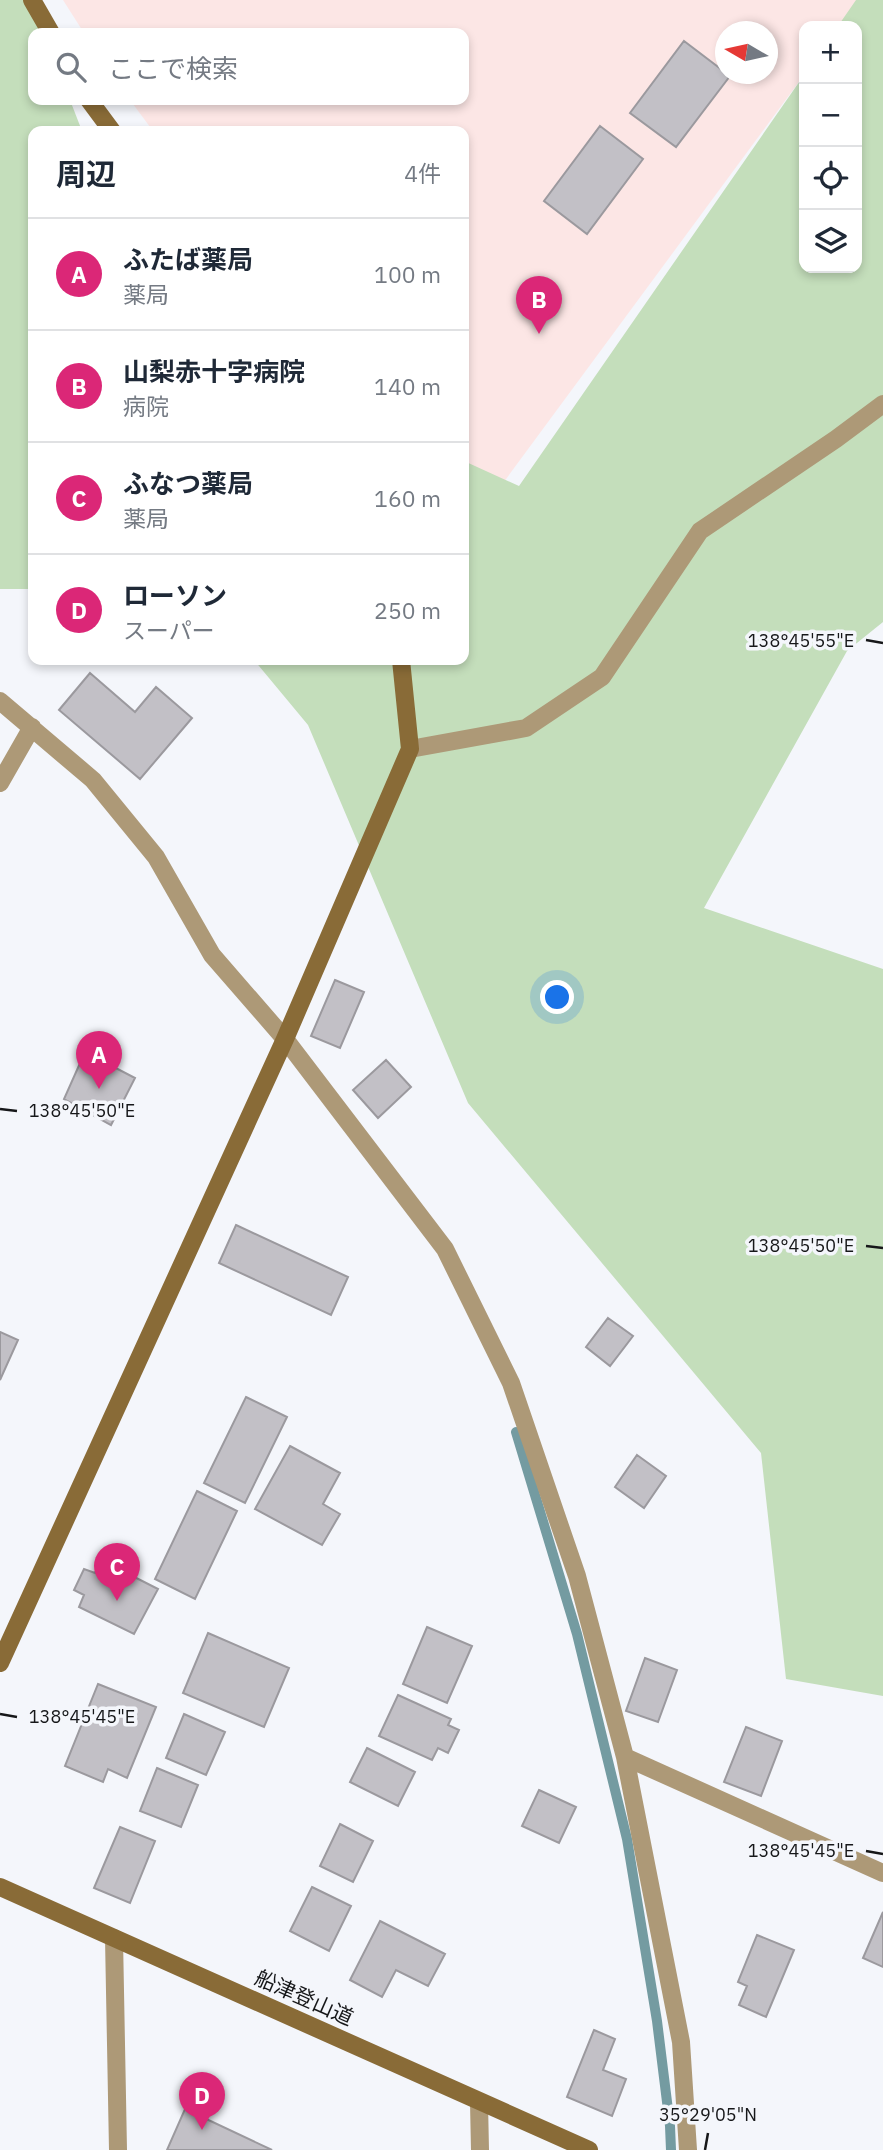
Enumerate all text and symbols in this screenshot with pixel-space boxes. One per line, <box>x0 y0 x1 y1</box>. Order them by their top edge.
north arrow <box>715 21 778 84</box>
map controls <box>799 21 862 273</box>
button: + <box>799 21 862 84</box>
search box <box>28 28 469 105</box>
icon: search <box>52 48 90 86</box>
text: ここで検索 <box>108 51 238 85</box>
button: − <box>799 84 862 147</box>
button: locate <box>799 147 862 210</box>
text: 周辺 <box>56 154 116 193</box>
text: 4件 <box>404 158 441 188</box>
button: layers <box>799 210 862 273</box>
text: ふたば薬局 <box>123 242 253 276</box>
text: A <box>71 259 87 289</box>
text: 100 m <box>374 259 441 289</box>
pin: B <box>516 276 562 334</box>
text: 薬局 <box>123 279 169 309</box>
text: 山梨赤十字病院 <box>123 354 305 388</box>
text: B <box>71 371 87 401</box>
text: 140 m <box>374 371 441 401</box>
text: 病院 <box>123 391 169 421</box>
text: ふなつ薬局 <box>123 466 253 500</box>
text: C <box>72 483 86 513</box>
text: 160 m <box>374 483 441 513</box>
text: 薬局 <box>123 503 169 533</box>
text: ローソン <box>123 578 227 612</box>
text: D <box>71 595 87 625</box>
text: 250 m <box>374 595 441 625</box>
text: スーパー <box>123 615 215 645</box>
text: 138°45'55"E <box>748 629 854 652</box>
your location <box>540 980 574 1014</box>
pin: A <box>76 1031 122 1089</box>
text: 138°45'50"E <box>29 1099 135 1122</box>
text: 138°45'50"E <box>748 1234 854 1257</box>
pin: C <box>94 1543 140 1601</box>
text: 138°45'45"E <box>29 1705 135 1728</box>
text: 138°45'45"E <box>748 1839 854 1862</box>
street label: 船津登山道 <box>251 1963 358 2031</box>
pin: D <box>179 2072 225 2130</box>
text: 35°29'05"N <box>659 2103 757 2126</box>

